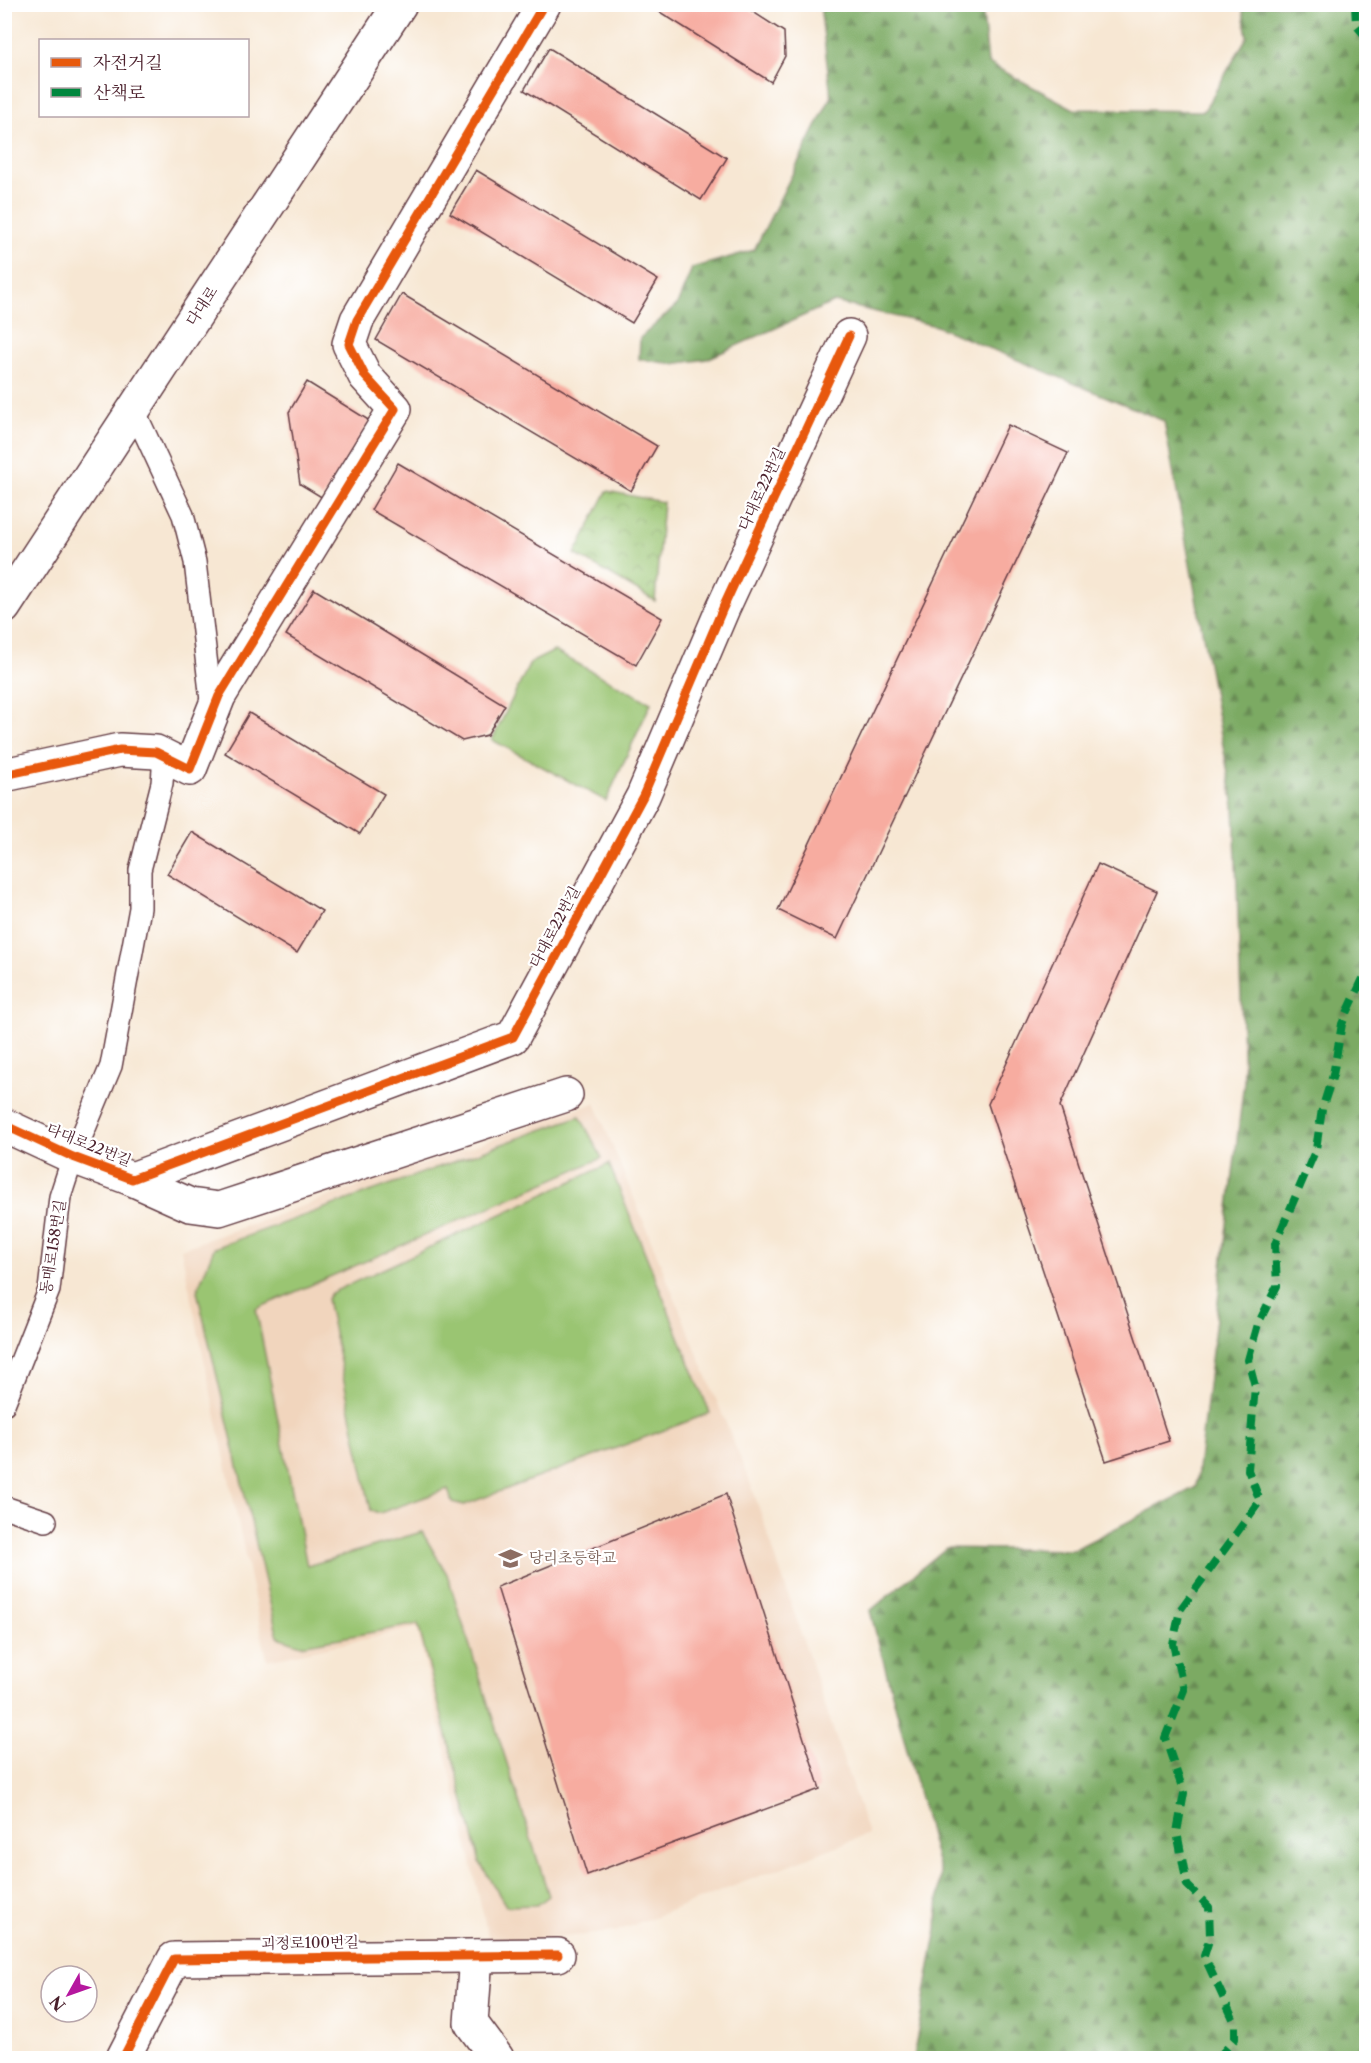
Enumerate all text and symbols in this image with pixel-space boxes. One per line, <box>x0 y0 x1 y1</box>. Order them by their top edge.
legend <box>39 39 249 117</box>
text: 자전거길 <box>93 52 163 74</box>
text: 산책로 <box>93 82 145 104</box>
street label: 다대로 <box>182 282 222 329</box>
street label: 다대로22번길 <box>734 444 789 533</box>
street label: 다대로22번길 <box>525 883 584 971</box>
street label: 다대로22번길 <box>44 1119 134 1170</box>
street label: 동매로158번길 <box>36 1198 69 1296</box>
school or university icon: 당리초등학교 <box>498 1545 524 1571</box>
place label: 당리초등학교 <box>529 1548 616 1567</box>
street label: 괴정로100번길 <box>261 1932 359 1953</box>
north arrow <box>39 1964 99 2024</box>
text: N <box>45 1992 70 2015</box>

